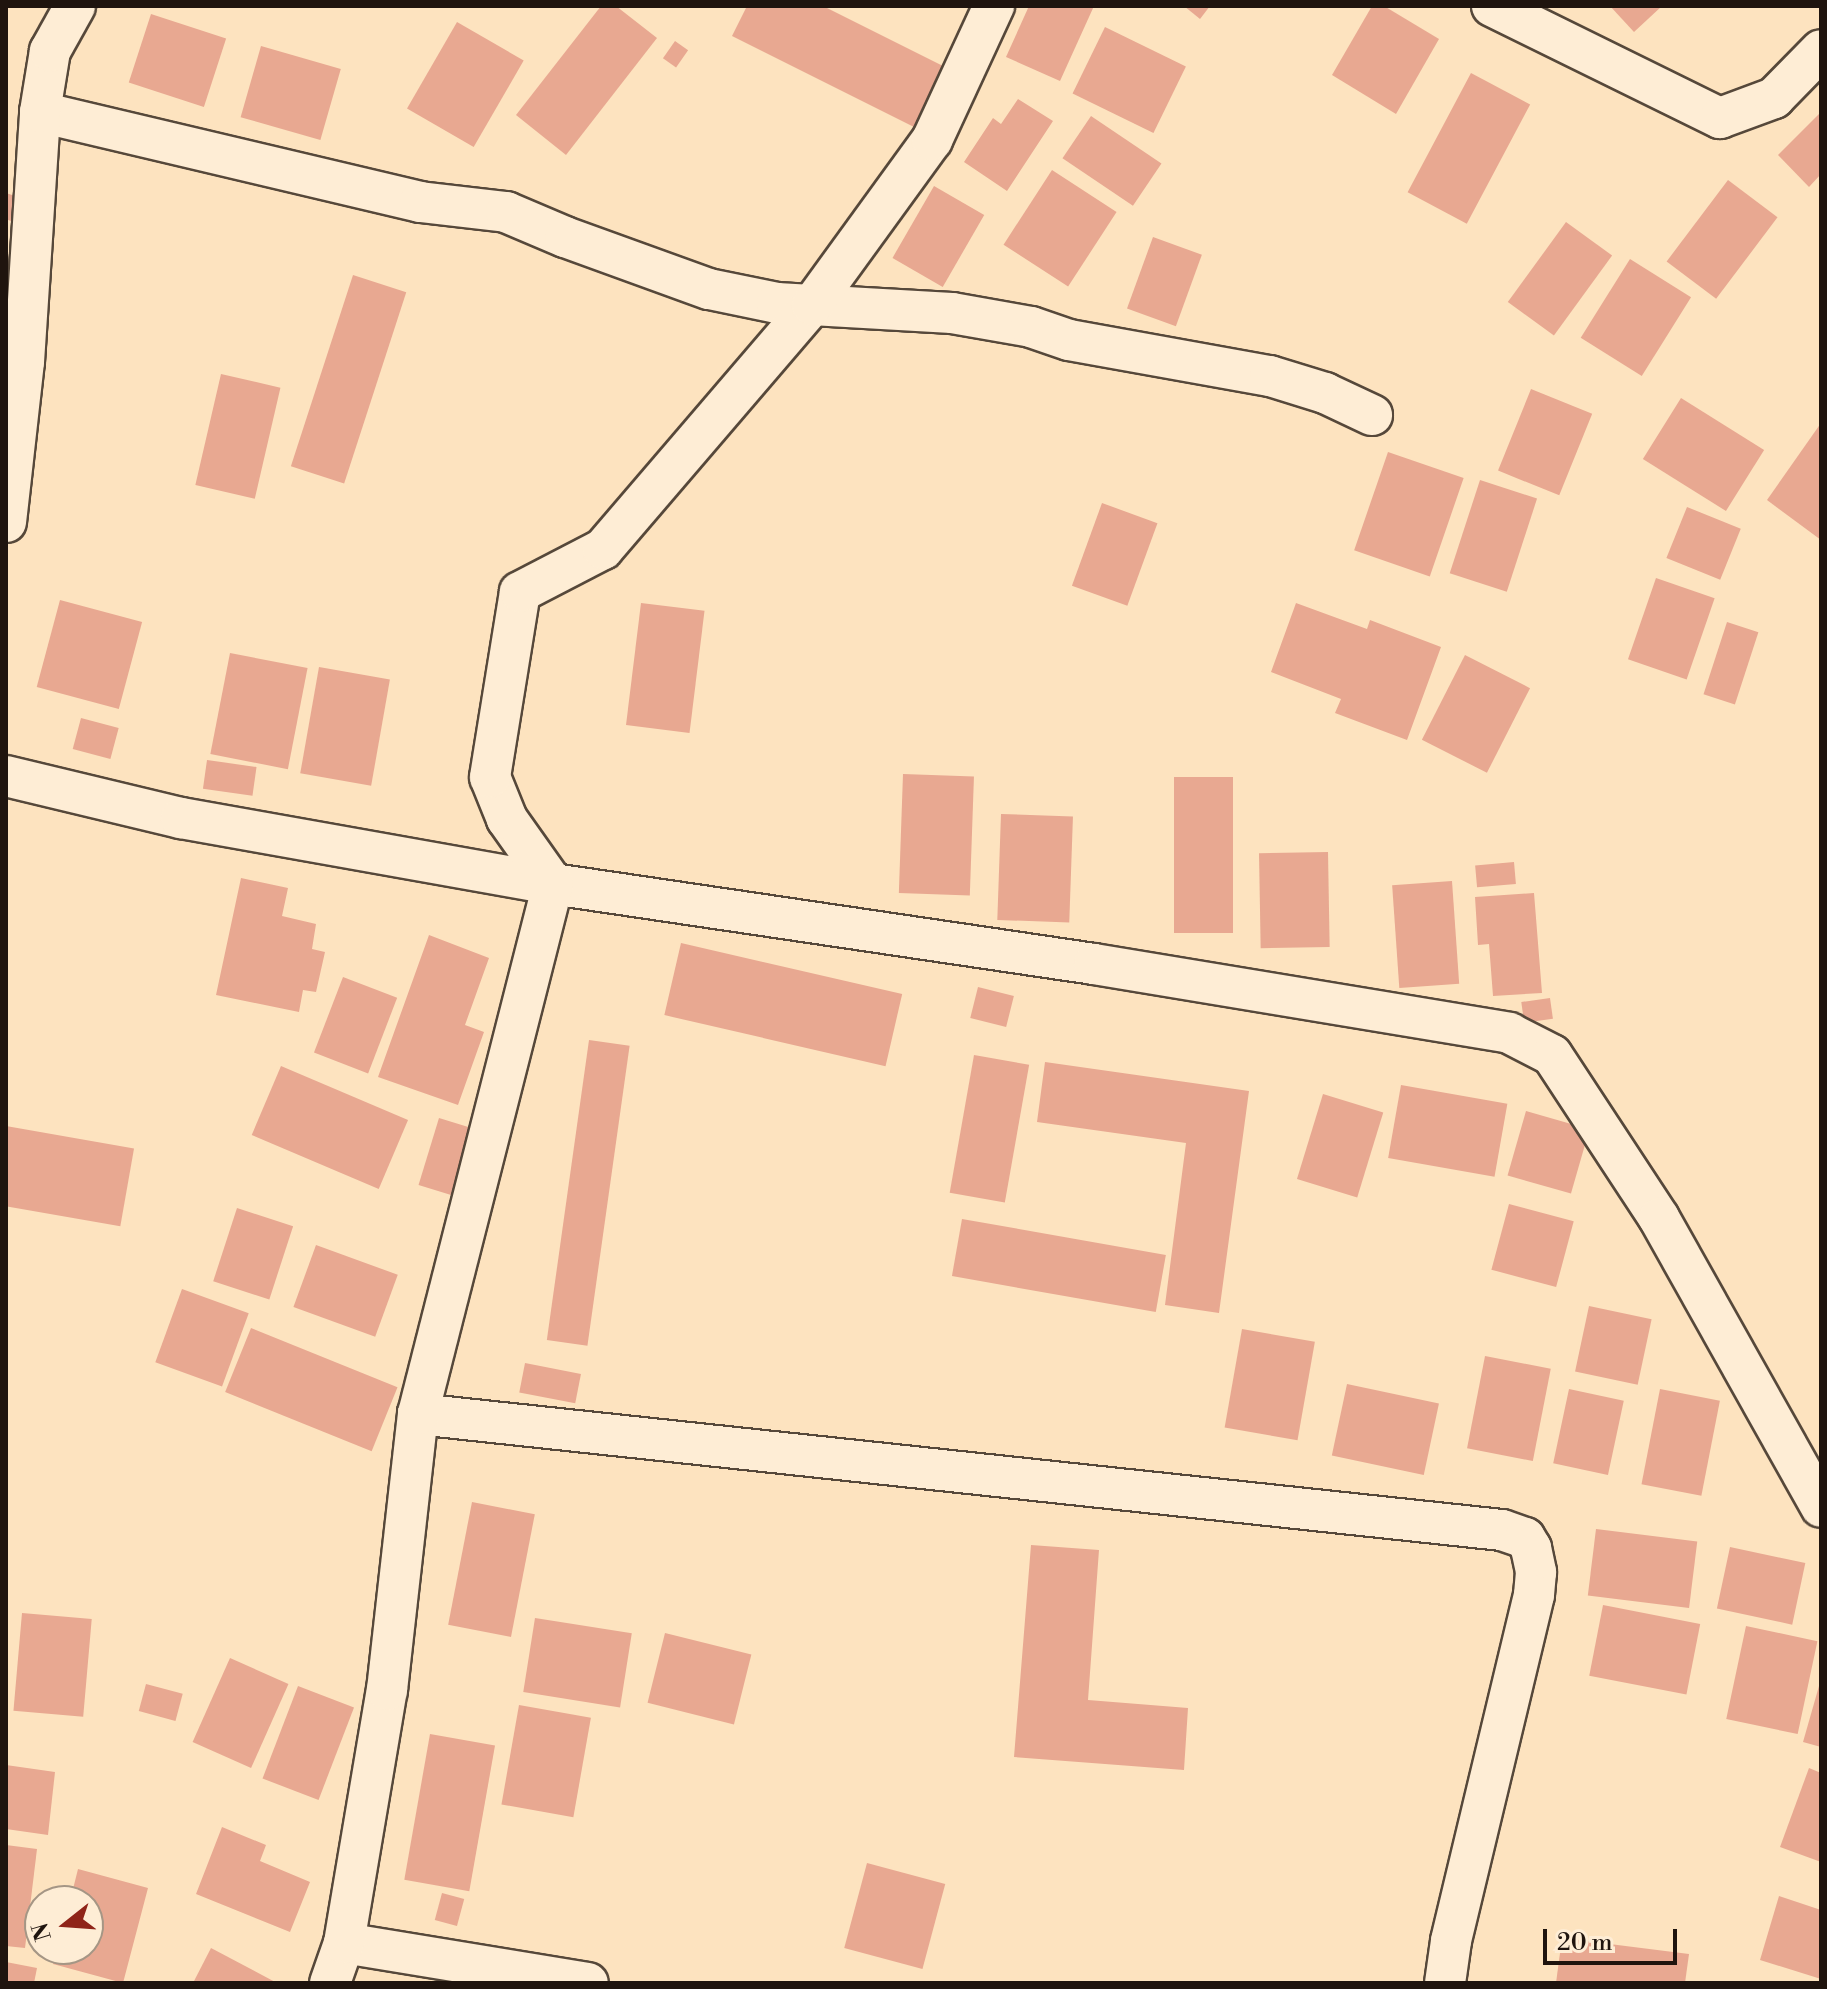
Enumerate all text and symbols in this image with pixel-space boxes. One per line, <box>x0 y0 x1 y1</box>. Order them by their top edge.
north arrow <box>24 1885 104 1965</box>
scale bar <box>1547 1913 1681 1963</box>
text: N <box>27 1919 58 1944</box>
text: 20 m <box>1557 1928 1613 1958</box>

